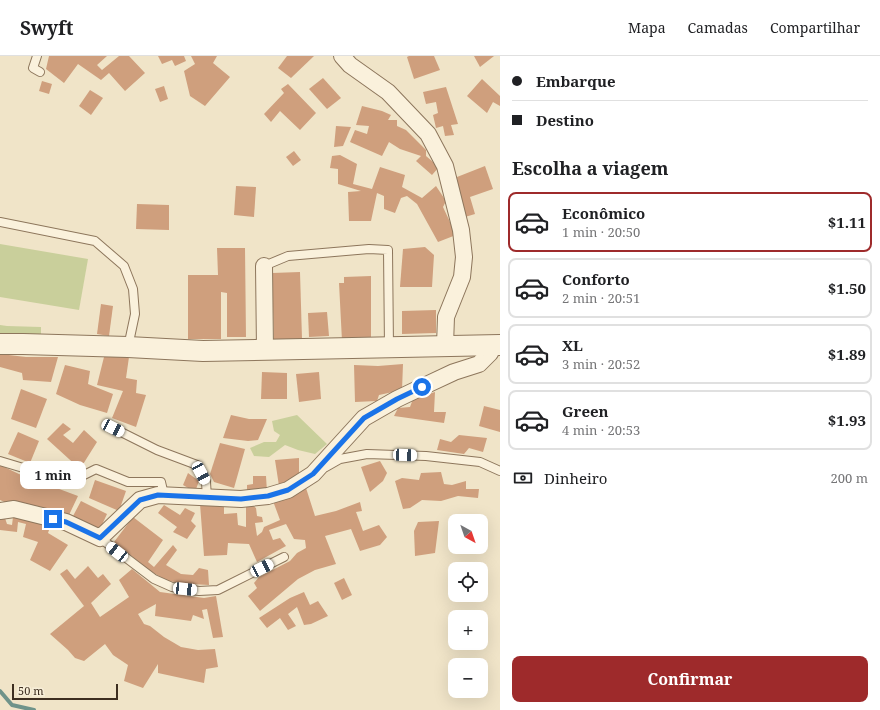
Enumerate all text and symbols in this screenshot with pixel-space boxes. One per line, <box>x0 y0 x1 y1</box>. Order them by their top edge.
text: Swyft <box>20 15 74 41</box>
text: Mapa <box>628 18 666 37</box>
text: Camadas <box>688 18 748 37</box>
text: Compartilhar <box>770 18 860 37</box>
text: Embarque <box>536 71 615 91</box>
text: Destino <box>536 110 594 130</box>
text: Escolha a viagem <box>512 156 668 180</box>
text: Econômico <box>562 203 645 223</box>
icon: car <box>514 204 550 240</box>
text: $1.11 <box>828 212 866 232</box>
text: 1 min · 20:50 <box>562 223 640 241</box>
text: Conforto <box>562 269 630 289</box>
icon: car <box>514 270 550 306</box>
text: $1.50 <box>828 278 866 298</box>
text: 2 min · 20:51 <box>562 289 640 307</box>
text: XL <box>562 335 583 355</box>
icon: car <box>514 336 550 372</box>
text: $1.89 <box>828 344 866 364</box>
text: 3 min · 20:52 <box>562 355 640 373</box>
route start <box>413 378 431 396</box>
text: Green <box>562 401 609 421</box>
icon: car <box>514 402 550 438</box>
text: $1.93 <box>828 410 866 430</box>
car <box>100 417 126 439</box>
text: 4 min · 20:53 <box>562 421 640 439</box>
car <box>393 449 417 461</box>
car <box>190 460 212 486</box>
callout: 1 min <box>20 461 86 489</box>
text: 1 min <box>35 466 71 484</box>
icon: cash <box>512 467 534 489</box>
text: Dinheiro <box>544 468 607 488</box>
text: 200 m <box>831 469 868 487</box>
route end <box>44 510 62 528</box>
north arrow <box>448 514 488 554</box>
map controls <box>448 514 488 698</box>
car <box>104 540 130 564</box>
car <box>249 557 275 579</box>
button: locate <box>448 562 488 602</box>
car <box>172 582 198 596</box>
button: + <box>448 610 488 650</box>
button: Confirmar <box>512 656 868 702</box>
button: − <box>448 658 488 698</box>
scale bar <box>12 682 118 701</box>
text: 50 m <box>18 683 44 698</box>

